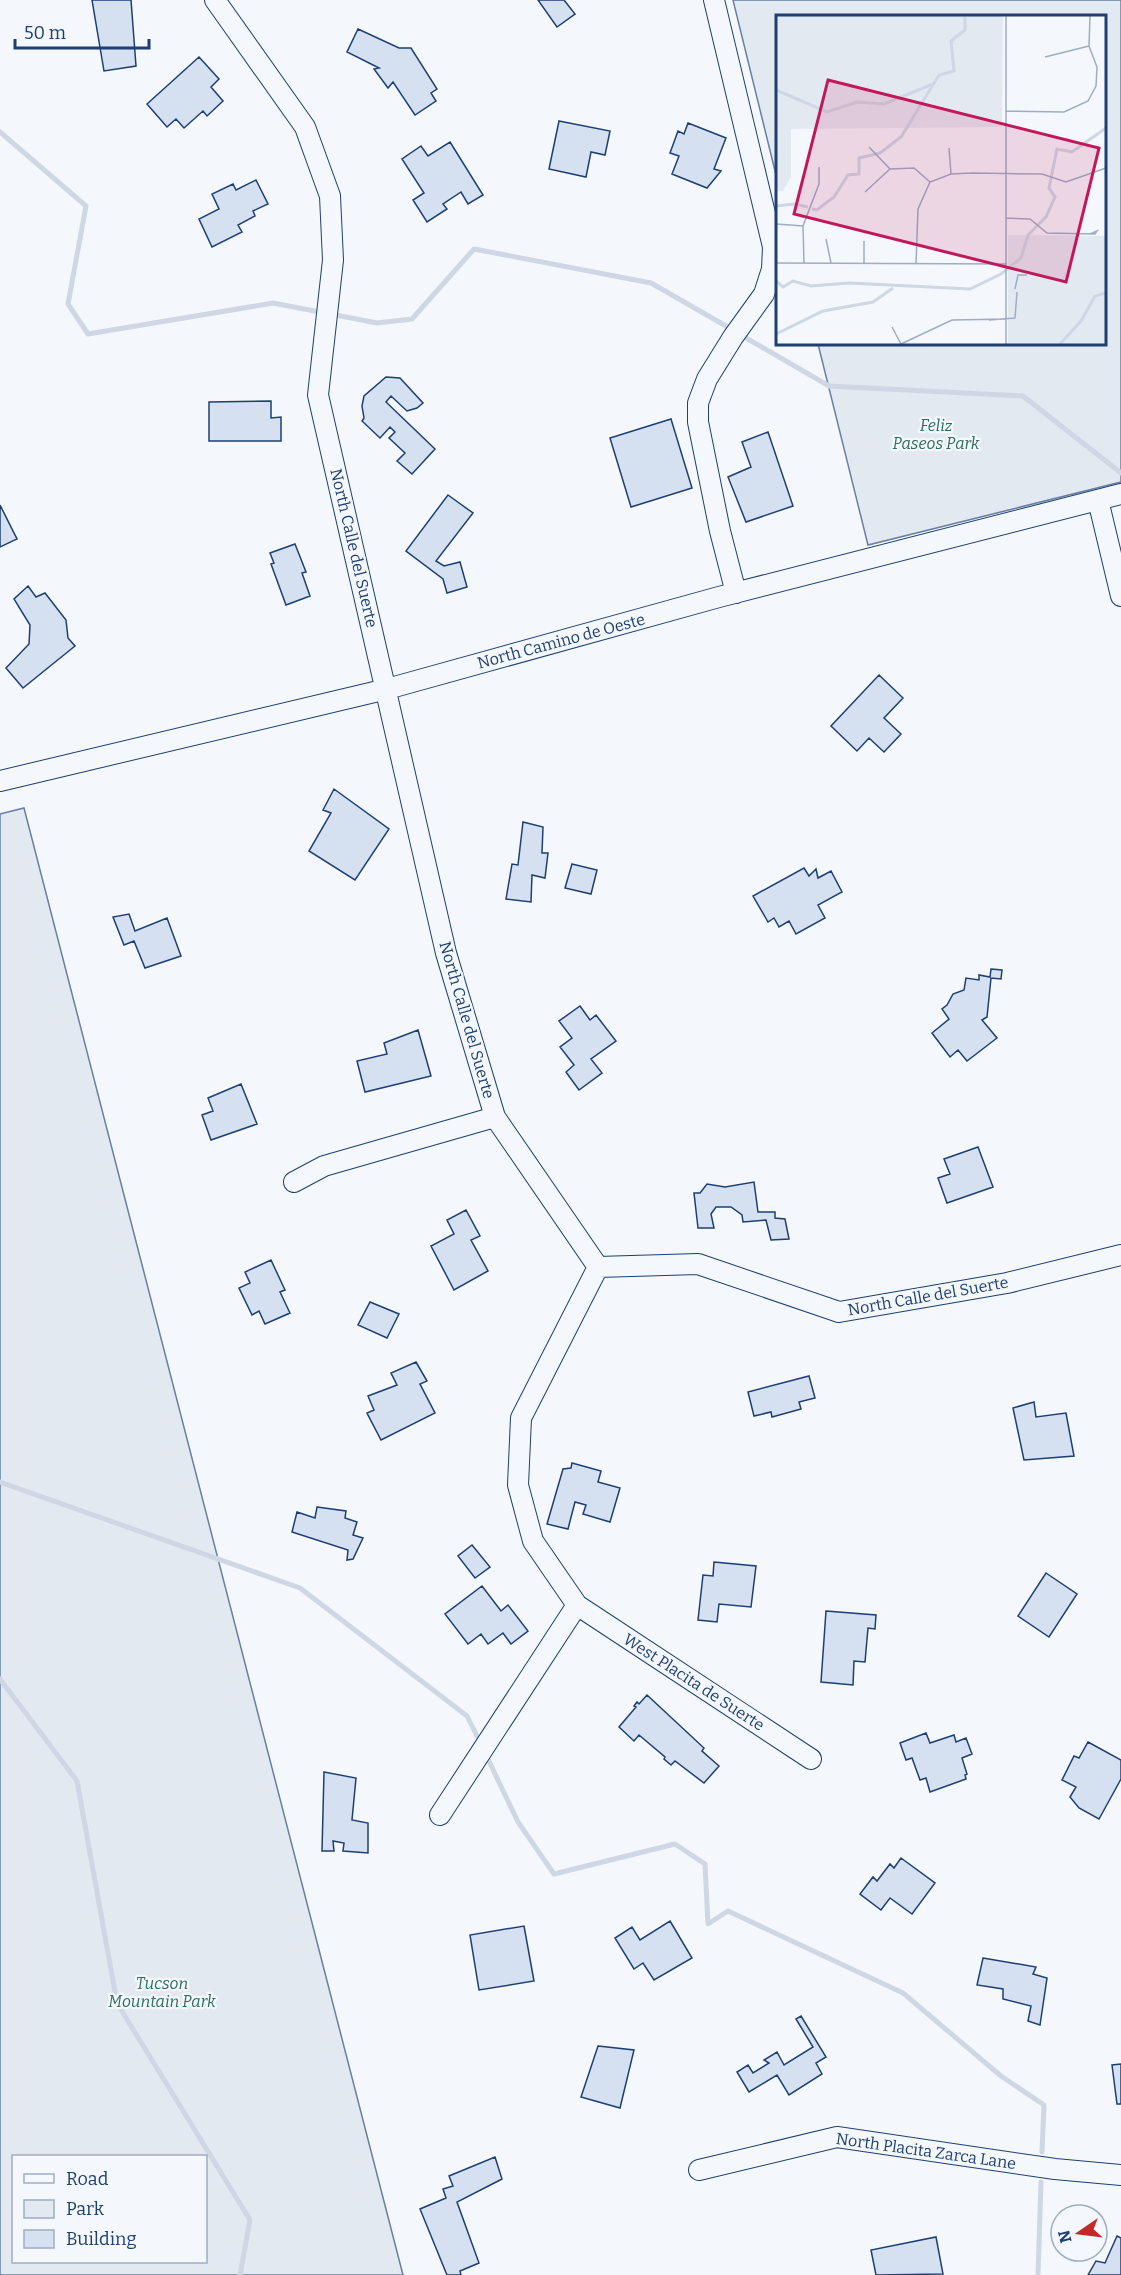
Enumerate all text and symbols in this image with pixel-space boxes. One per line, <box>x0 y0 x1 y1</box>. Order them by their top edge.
scale bar <box>15 12 148 50</box>
inset map <box>776 15 1106 345</box>
text: 50 m <box>24 22 66 44</box>
park label: Feliz Paseos Park <box>892 416 980 453</box>
street label: North Calle del Suerte <box>326 467 382 629</box>
street label: North Camino de Oeste <box>475 609 647 673</box>
street label: North Calle del Suerte <box>435 939 499 1101</box>
street label: North Calle del Suerte <box>846 1273 1010 1319</box>
street label: West Placita de Suerte <box>620 1629 768 1735</box>
park label: Tucson Mountain Park <box>108 1974 216 2011</box>
street label: North Placita Zarca Lane <box>835 2129 1017 2173</box>
legend <box>12 2155 207 2263</box>
text: Road <box>66 2168 109 2190</box>
text: Park <box>66 2198 105 2220</box>
north arrow <box>1049 2203 1109 2263</box>
text: Building <box>66 2228 137 2250</box>
text: N <box>1054 2228 1076 2245</box>

